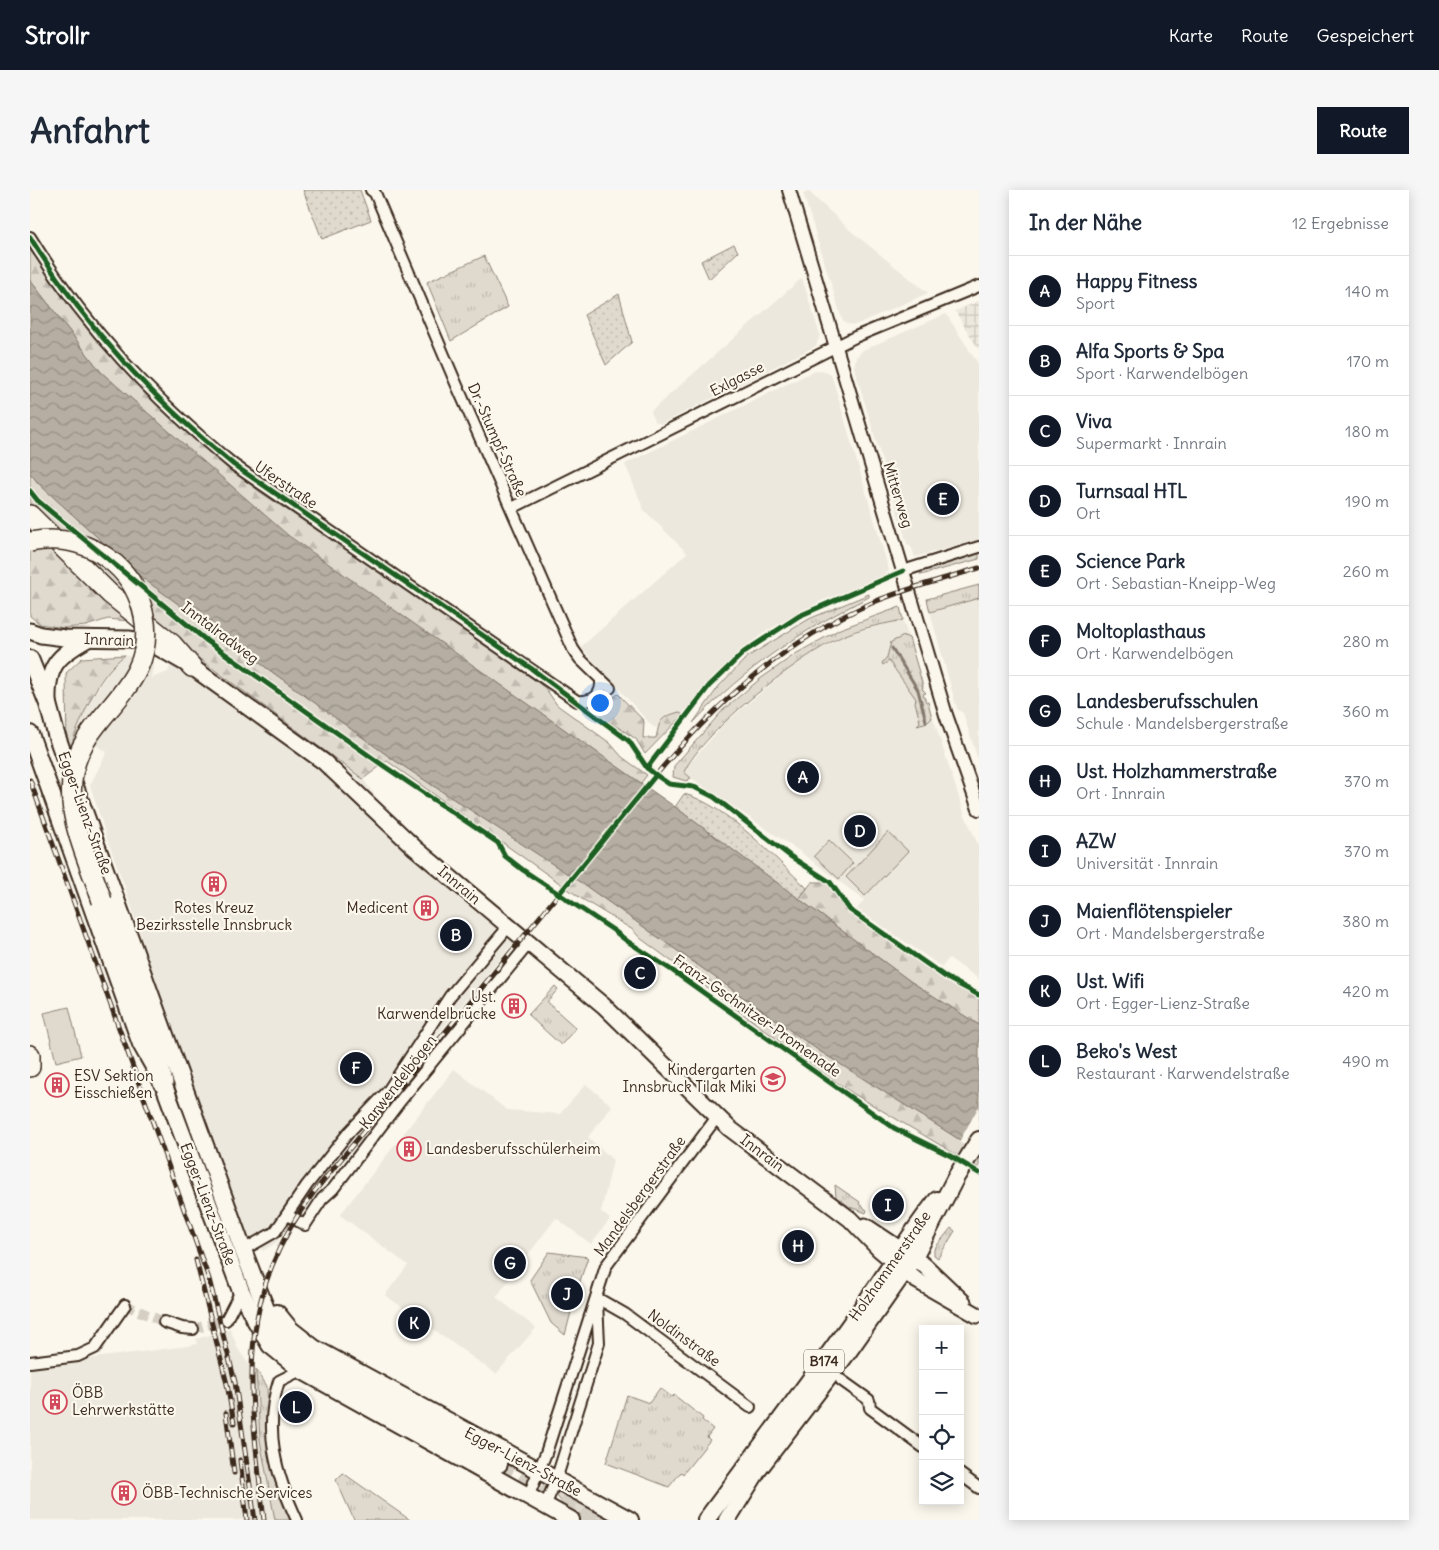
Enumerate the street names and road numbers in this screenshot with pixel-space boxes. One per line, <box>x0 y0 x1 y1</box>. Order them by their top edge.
street label: Exlgasse <box>707 357 767 400</box>
street label: Dr.-Stumpf-Straße <box>464 380 531 500</box>
street label: Uferstraße <box>251 457 321 512</box>
street label: Mitterweg <box>879 460 917 530</box>
street label: Inntalradweg <box>178 597 263 668</box>
street label: Innrain <box>84 629 135 650</box>
street label: Egger-Lienz-Straße <box>54 749 117 877</box>
street label: Innrain <box>434 861 485 908</box>
street label: Franz-Gschnitzer-Promenade <box>670 950 845 1081</box>
street label: Karwendelbögen <box>355 1031 441 1133</box>
street label: Innrain <box>736 1130 788 1176</box>
street label: Mandelsbergerstraße <box>590 1132 690 1259</box>
street label: Egger-Lienz-Straße <box>176 1140 241 1268</box>
street label: Holzhammerstraße <box>844 1207 935 1324</box>
street label: Noldinstraße <box>644 1305 724 1370</box>
road number: B174 <box>804 1350 844 1372</box>
street label: Egger-Lienz-Straße <box>461 1423 585 1500</box>

